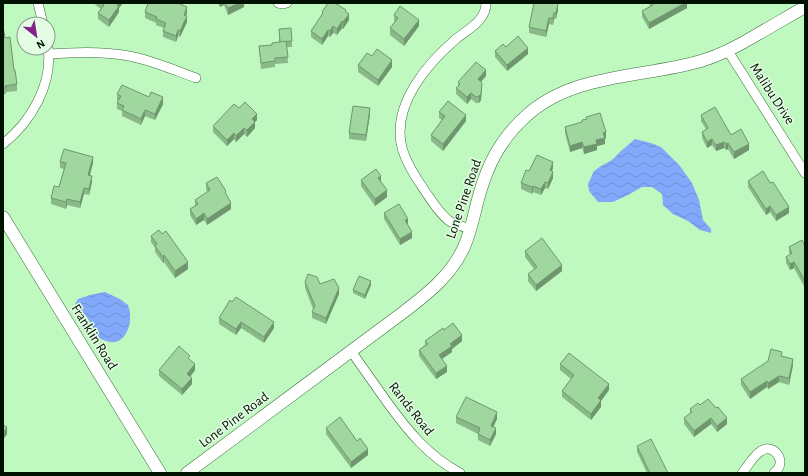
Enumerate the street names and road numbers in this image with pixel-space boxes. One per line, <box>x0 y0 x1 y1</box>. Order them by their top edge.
street label: Malibu Drive <box>747 61 797 127</box>
street label: Lone Pine Road <box>444 158 484 240</box>
street label: Franklin Road <box>68 302 120 372</box>
street label: Rands Road <box>386 380 436 438</box>
street label: Lone Pine Road <box>197 389 271 451</box>

